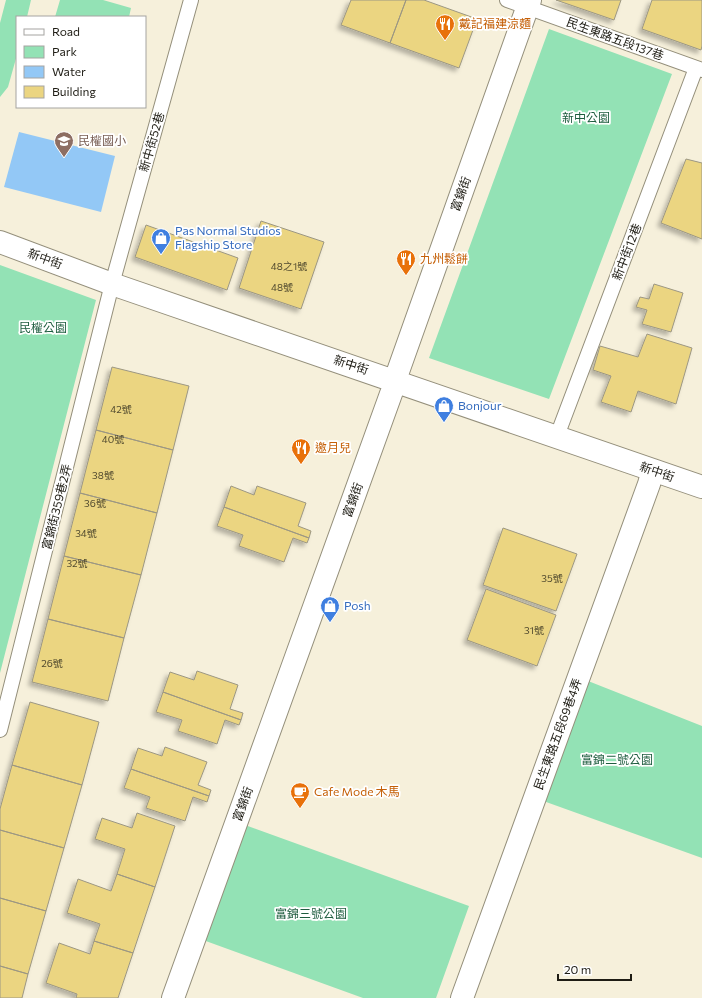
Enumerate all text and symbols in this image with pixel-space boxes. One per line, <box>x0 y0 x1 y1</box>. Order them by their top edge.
restaurant icon: 戴記福建涼麵 <box>434 13 456 41</box>
street label: 民生東路五段137巷 <box>565 14 666 62</box>
legend <box>16 16 146 108</box>
place label: 戴記福建涼麵 <box>459 16 531 30</box>
text: Road <box>52 24 80 38</box>
text: Park <box>52 44 78 58</box>
text: Water <box>52 64 86 78</box>
text: Building <box>52 84 96 98</box>
street label: 新中街52巷 <box>136 110 166 173</box>
park label: 新中公園 <box>562 110 610 124</box>
school or university icon: 民權國小 <box>53 130 75 158</box>
place label: 民權國小 <box>78 133 126 147</box>
street label: 富錦街 <box>447 174 473 213</box>
street label: 新中街12巷 <box>609 221 643 282</box>
place label: Pas Normal Studios Flagship Store <box>175 223 281 251</box>
shop icon: Pas Normal Studios Flagship Store <box>150 227 172 255</box>
street label: 新中街 <box>26 245 65 271</box>
restaurant icon: 九州鬆餅 <box>395 248 417 276</box>
place label: 九州鬆餅 <box>420 251 468 265</box>
house number: 48之1號 <box>271 260 307 272</box>
house number: 48號 <box>271 281 293 293</box>
park label: 民權公園 <box>19 320 67 334</box>
street label: 新中街 <box>332 352 371 376</box>
shop icon: Bonjour <box>433 395 455 423</box>
place label: Bonjour <box>458 398 502 412</box>
house number: 42號 <box>110 403 132 415</box>
house number: 40號 <box>102 433 124 445</box>
restaurant icon: 邀月兒 <box>290 437 312 465</box>
place label: 邀月兒 <box>315 440 351 454</box>
street label: 新中街 <box>638 459 677 484</box>
street label: 富錦街359巷2弄 <box>39 463 73 551</box>
house number: 38號 <box>92 469 114 481</box>
street label: 富錦街 <box>339 480 365 519</box>
house number: 36號 <box>84 497 106 509</box>
house number: 34號 <box>75 527 97 539</box>
house number: 32號 <box>66 557 88 569</box>
house number: 35號 <box>541 572 563 584</box>
shop icon: Posh <box>319 595 341 623</box>
place label: Posh <box>344 598 371 612</box>
house number: 31號 <box>524 624 544 636</box>
house number: 26號 <box>41 657 63 669</box>
street label: 民生東路五段69巷4弄 <box>530 676 584 791</box>
park label: 富錦二號公園 <box>581 752 653 766</box>
cafe icon: Cafe Mode 木馬 <box>289 781 311 809</box>
street label: 富錦街 <box>229 784 255 823</box>
place label: Cafe Mode 木馬 <box>314 784 400 798</box>
park label: 富錦三號公園 <box>275 906 347 920</box>
scale bar <box>558 956 631 982</box>
text: 20 m <box>564 962 591 976</box>

